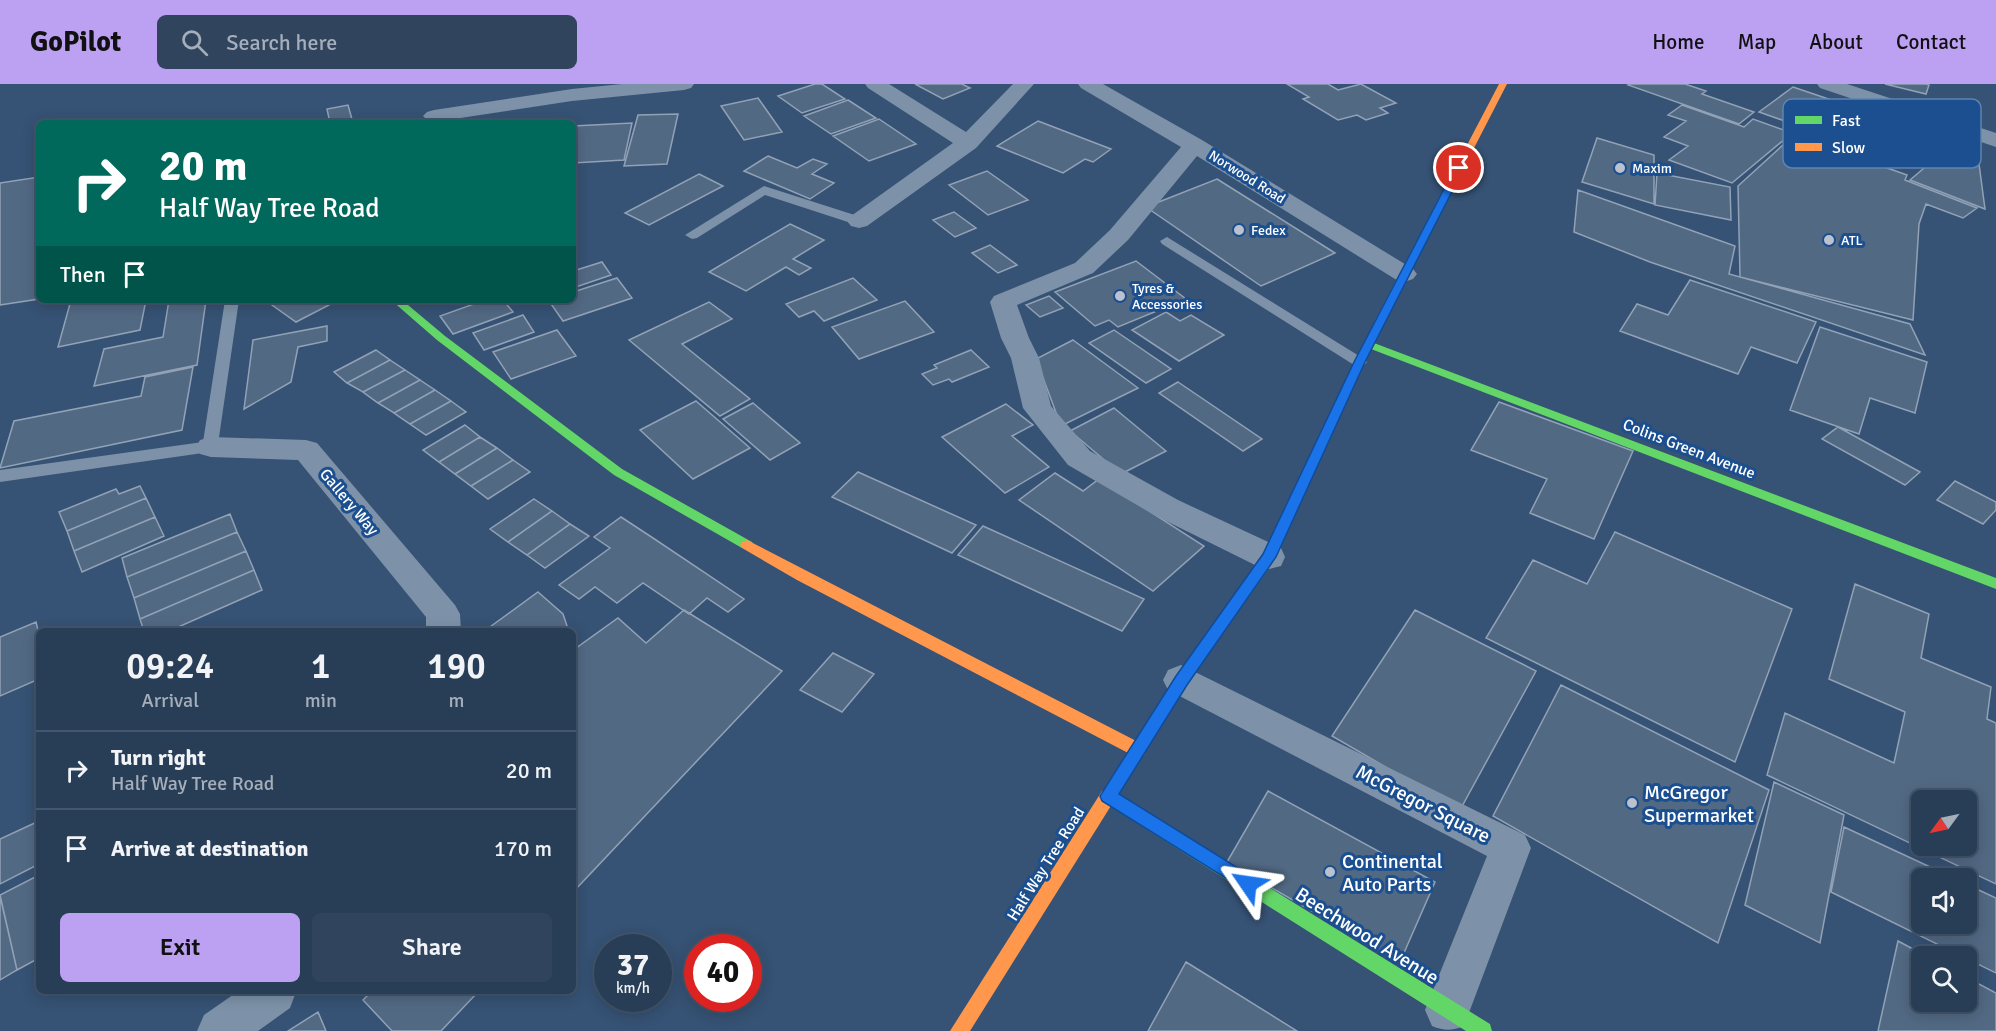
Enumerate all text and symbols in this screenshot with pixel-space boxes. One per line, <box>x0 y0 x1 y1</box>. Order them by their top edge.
search box <box>157 15 577 69</box>
text: GoPilot <box>30 25 121 59</box>
icon: search <box>178 26 211 59</box>
text: Search here <box>226 29 337 56</box>
text: Home <box>1652 29 1705 55</box>
text: Map <box>1738 29 1776 55</box>
text: About <box>1809 29 1863 55</box>
text: Contact <box>1896 29 1966 55</box>
legend <box>1783 99 1981 168</box>
text: Fast <box>1832 111 1861 131</box>
text: Slow <box>1832 138 1866 158</box>
text: 20 m <box>159 141 248 192</box>
pin <box>1433 142 1484 193</box>
icon: right <box>60 144 138 222</box>
street label: Norwood Road <box>1206 147 1288 207</box>
icon: arrive <box>1442 151 1475 184</box>
place label: Maxim <box>1632 160 1672 177</box>
marker: Maxim <box>1613 161 1627 175</box>
text: Half Way Tree Road <box>159 192 380 225</box>
place label: Fedex <box>1251 222 1286 239</box>
marker: Fedex <box>1232 223 1246 237</box>
place label: ATL <box>1841 232 1863 249</box>
marker: ATL <box>1822 233 1836 247</box>
icon: arrive <box>118 258 151 291</box>
text: Then <box>60 261 106 288</box>
place label: Tyres & Accessories <box>1132 280 1202 313</box>
marker: Tyres & Accessories <box>1113 289 1127 303</box>
street label: Colins Green Avenue <box>1620 415 1758 483</box>
street label: Gallery Way <box>315 464 383 540</box>
text: 09:24 <box>126 644 214 689</box>
text: 1 <box>311 644 331 689</box>
text: 190 <box>427 644 486 689</box>
text: Arrival <box>142 688 199 713</box>
text: min <box>305 688 337 713</box>
text: m <box>448 688 464 713</box>
text: Turn right <box>111 744 206 771</box>
icon: right <box>60 754 93 787</box>
text: 20 m <box>506 757 552 784</box>
street label: McGregor Square <box>1351 759 1495 849</box>
text: Half Way Tree Road <box>111 771 274 796</box>
place label: McGregor Supermarket <box>1644 780 1754 828</box>
north arrow <box>1911 790 1977 856</box>
map controls <box>1911 790 1977 1012</box>
marker: McGregor Supermarket <box>1625 796 1639 810</box>
street label: Half Way Tree Road <box>1003 803 1089 925</box>
icon: arrive <box>60 832 93 865</box>
text: Arrive at destination <box>111 835 308 862</box>
text: 170 m <box>494 835 552 862</box>
place label: Continental Auto Parts <box>1342 849 1443 897</box>
position arrow <box>1216 852 1280 916</box>
marker: Continental Auto Parts <box>1323 865 1337 879</box>
button: sound <box>1911 868 1977 934</box>
street label: Beechwood Avenue <box>1291 882 1443 990</box>
button: Exit <box>60 913 300 982</box>
button: Share <box>312 913 552 982</box>
speed limit sign: 40 <box>684 934 762 1012</box>
button: search <box>1911 946 1977 1012</box>
text: 37 <box>617 947 649 984</box>
text: km/h <box>616 979 650 997</box>

